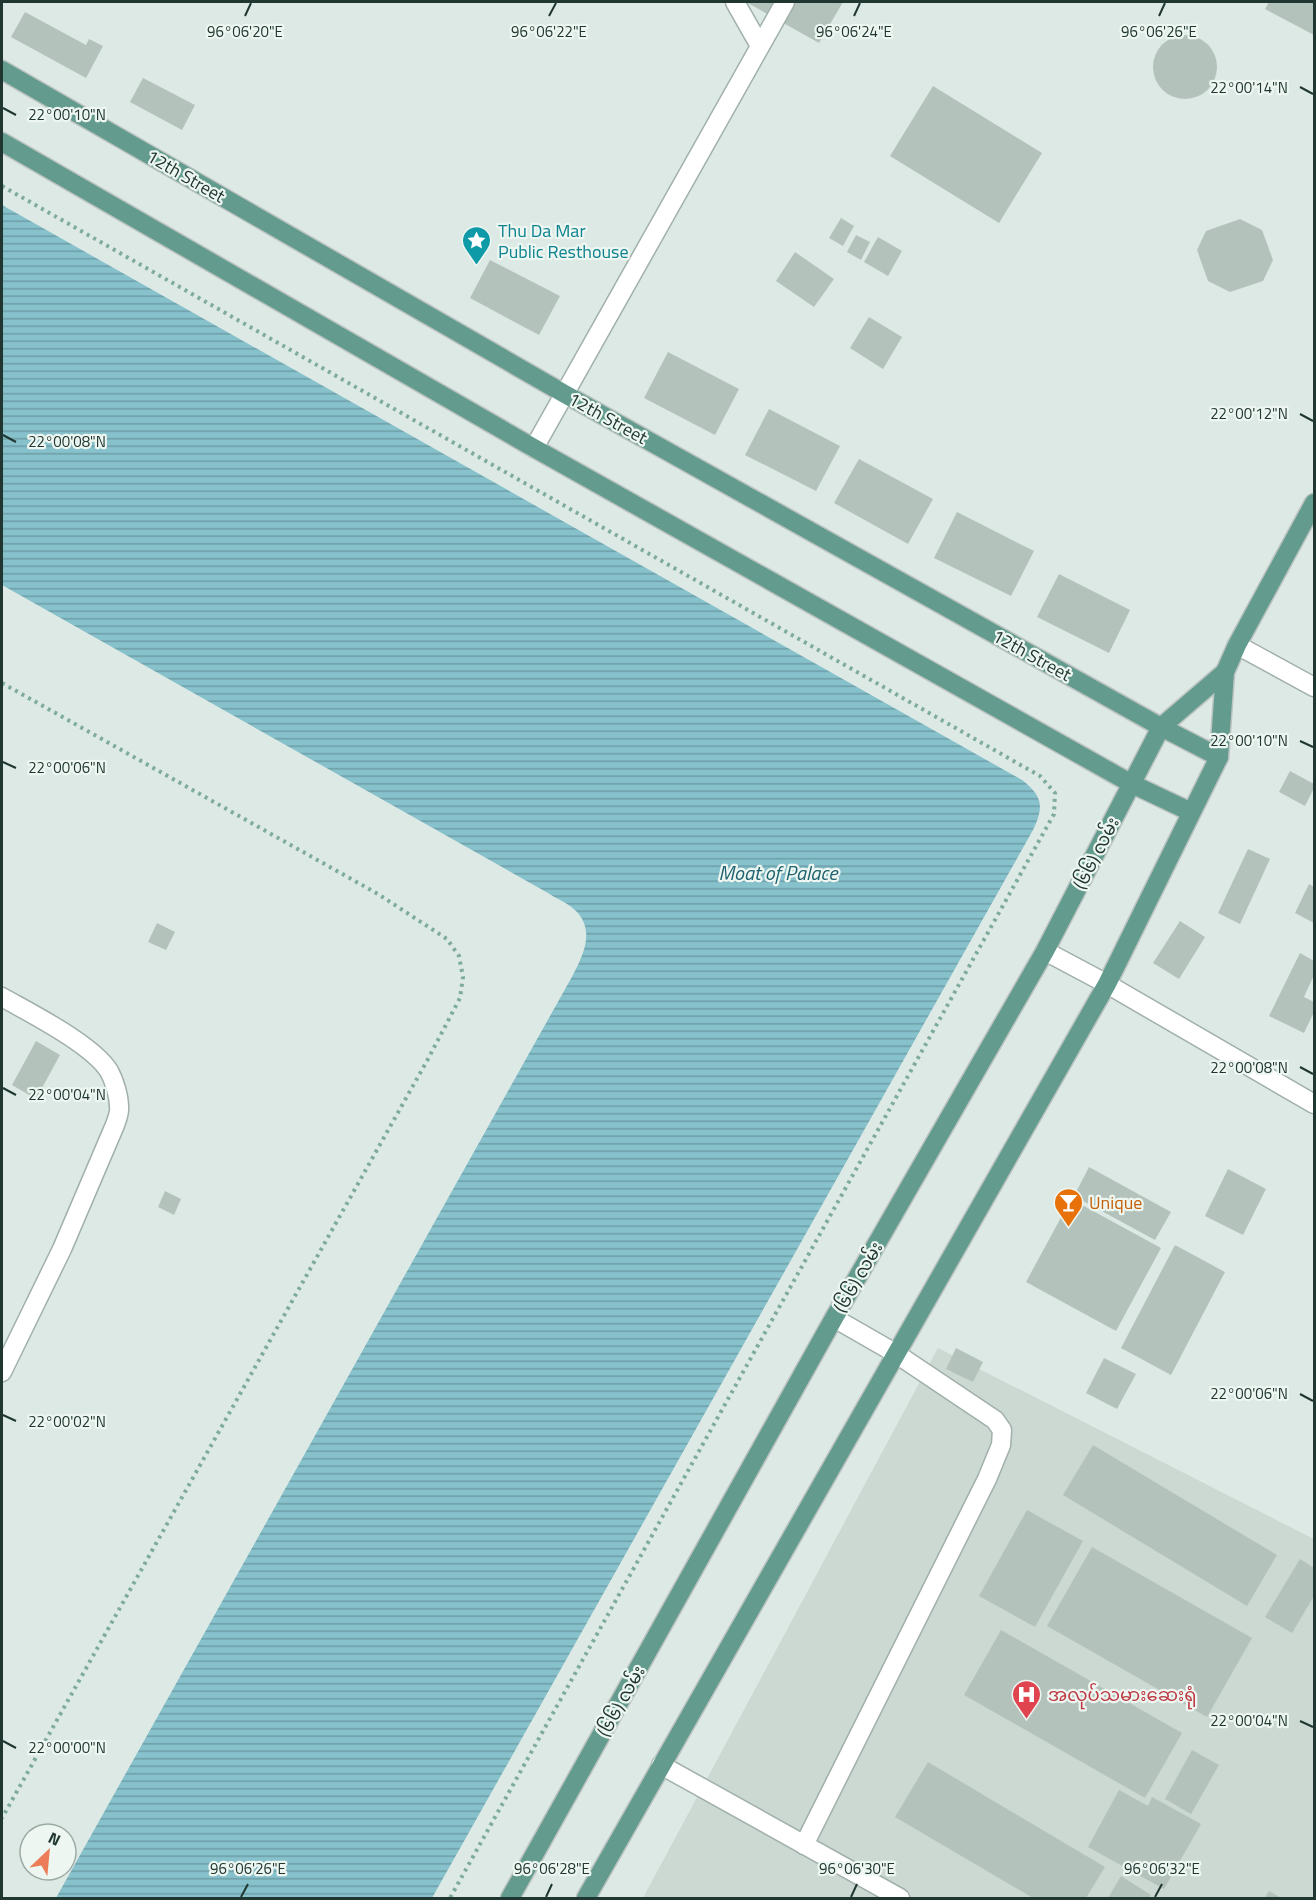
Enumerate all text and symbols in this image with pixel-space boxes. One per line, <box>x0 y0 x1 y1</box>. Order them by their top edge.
text: 96°06'20"E <box>207 20 283 43</box>
text: 96°06'22"E <box>511 20 587 43</box>
text: 96°06'24"E <box>816 20 892 43</box>
text: 96°06'26"E <box>1121 20 1197 43</box>
text: 22°00'14"N <box>1210 76 1288 99</box>
text: 22°00'10"N <box>28 103 106 126</box>
street label: 12th Street <box>142 143 231 210</box>
place label: Thu Da Mar Public Resthouse <box>498 217 629 265</box>
place icon: Thu Da Mar Public Resthouse <box>461 224 493 266</box>
street label: 12th Street <box>564 385 653 451</box>
text: 22°00'12"N <box>1210 402 1288 425</box>
text: 22°00'08"N <box>28 430 106 453</box>
street label: 12th Street <box>988 622 1077 688</box>
text: 22°00'10"N <box>1210 729 1288 752</box>
text: 22°00'06"N <box>28 756 106 779</box>
street label: (၆၆) လမ်း <box>1066 812 1126 894</box>
water label: Moat of Palace <box>719 857 839 888</box>
text: 22°00'08"N <box>1210 1056 1288 1079</box>
text: 22°00'04"N <box>28 1083 106 1106</box>
bar icon: Unique <box>1052 1186 1084 1228</box>
place label: Unique <box>1089 1189 1142 1216</box>
street label: (၆၆) လမ်း <box>827 1236 889 1318</box>
text: 22°00'06"N <box>1210 1382 1288 1405</box>
text: 22°00'02"N <box>28 1410 106 1433</box>
street label: (၆၆) လမ်း <box>590 1660 652 1742</box>
hospital icon: အလုပ်သမားဆေးရုံ <box>1011 1678 1043 1720</box>
place label: အလုပ်သမားဆေးရုံ <box>1048 1681 1196 1710</box>
text: 22°00'04"N <box>1210 1709 1288 1732</box>
text: 22°00'00"N <box>28 1736 106 1759</box>
north arrow <box>18 1822 78 1882</box>
text: N <box>44 1825 65 1852</box>
text: 96°06'26"E <box>210 1857 286 1880</box>
text: 96°06'28"E <box>514 1857 590 1880</box>
text: 96°06'30"E <box>819 1857 895 1880</box>
text: 96°06'32"E <box>1124 1857 1200 1880</box>

